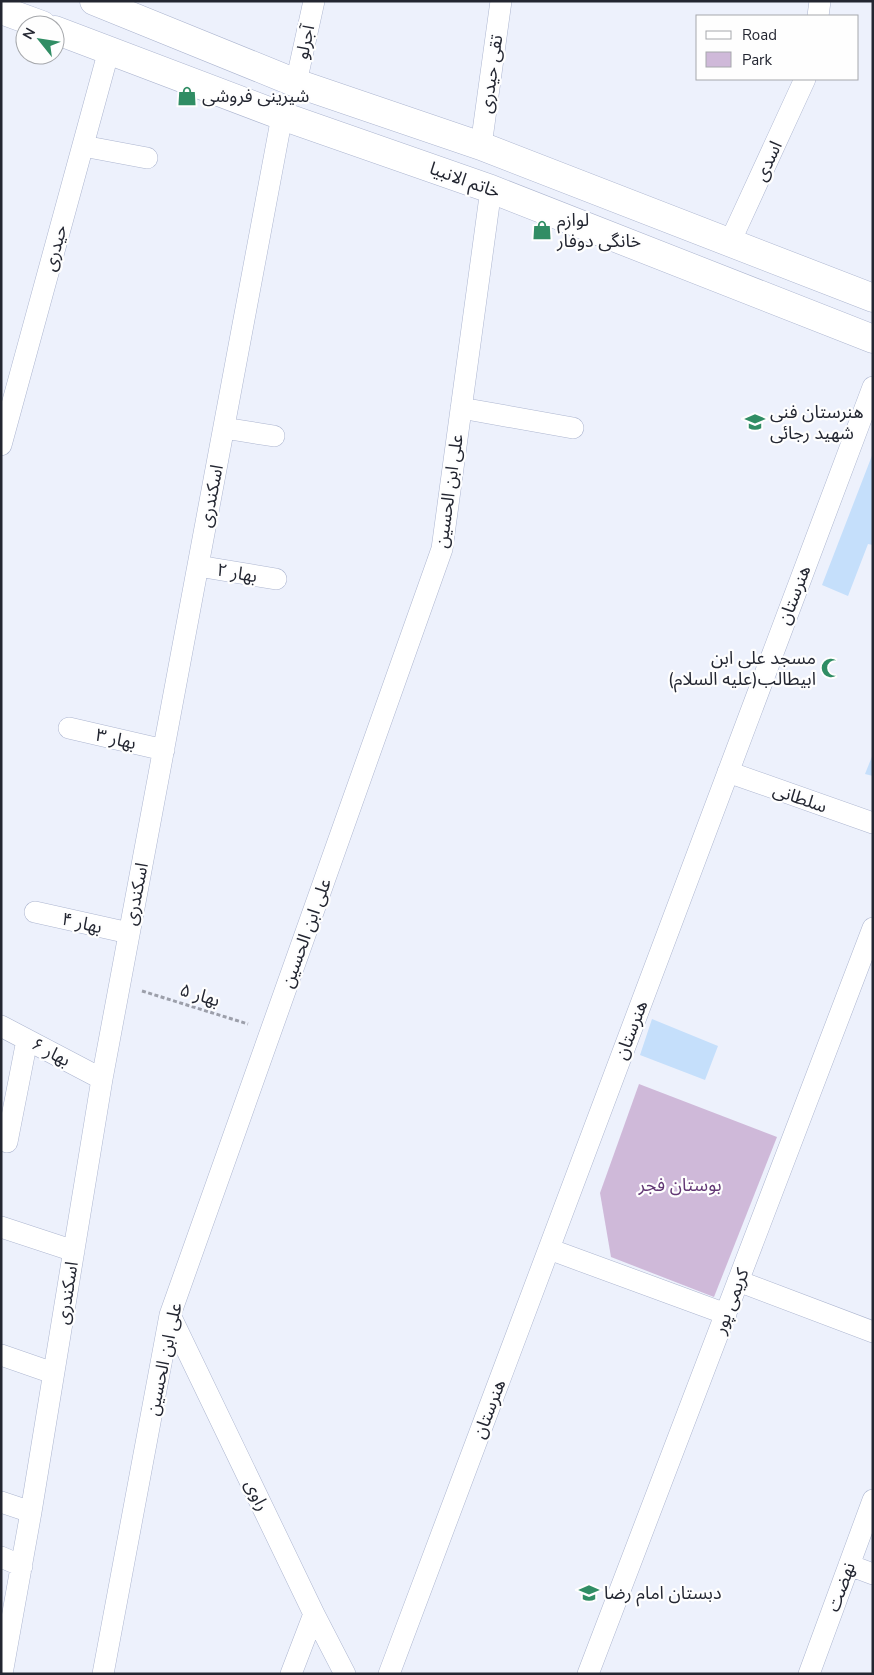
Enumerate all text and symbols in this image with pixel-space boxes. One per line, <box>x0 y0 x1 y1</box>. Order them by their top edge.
north arrow <box>15 15 65 65</box>
legend <box>696 15 859 80</box>
street label: آجرلو <box>290 22 320 61</box>
text: N <box>18 24 40 43</box>
text: Road <box>742 25 777 45</box>
street label: تقی حیدری <box>474 33 508 115</box>
text: Park <box>742 50 772 70</box>
place label: شیرینی فروشی <box>202 84 309 108</box>
shop icon: شیرینی فروشی <box>176 85 198 107</box>
street label: اسدی <box>748 137 788 185</box>
street label: خاتم الانبیا <box>426 156 504 205</box>
place label: لوازم خانگی دوفار <box>556 208 641 253</box>
shop icon: لوازم خانگی دوفار <box>531 219 553 241</box>
street label: حیدری <box>37 222 73 274</box>
place label: هنرستان فنی شهید رجائی <box>770 400 864 445</box>
school or university icon: هنرستان فنی شهید رجائی <box>744 411 766 433</box>
street label: علی ابن الحسین <box>429 432 469 550</box>
street label: اسکندری <box>193 463 229 529</box>
street label: بهار ۲ <box>215 558 259 588</box>
street label: هنرستان <box>772 562 816 628</box>
place label: مسجد علی ابن ابیطالب(علیه السلام) <box>668 646 816 693</box>
mosque icon: مسجد علی ابن ابیطالب(علیه السلام) <box>820 657 842 679</box>
street label: بهار ۳ <box>93 723 139 755</box>
street label: سلطانی <box>770 778 830 818</box>
street label: اسکندری <box>118 861 154 927</box>
street label: علی ابن الحسین <box>275 875 337 991</box>
street label: بهار ۴ <box>59 907 105 939</box>
street label: بهار ۵ <box>177 978 223 1012</box>
street label: هنرستان <box>609 997 653 1063</box>
street label: بهار ۶ <box>27 1032 75 1072</box>
park label: بوستان فجر <box>638 1173 722 1197</box>
street label: اسکندری <box>50 1260 84 1326</box>
street label: کریمی پور <box>707 1264 755 1338</box>
street label: علی ابن الحسین <box>140 1300 188 1418</box>
street label: هنرستان <box>467 1376 511 1442</box>
street label: راوی <box>239 1475 275 1515</box>
street label: نهضت <box>821 1559 861 1615</box>
place label: دبستان امام رضا <box>604 1581 722 1607</box>
school or university icon: دبستان امام رضا <box>578 1582 600 1604</box>

